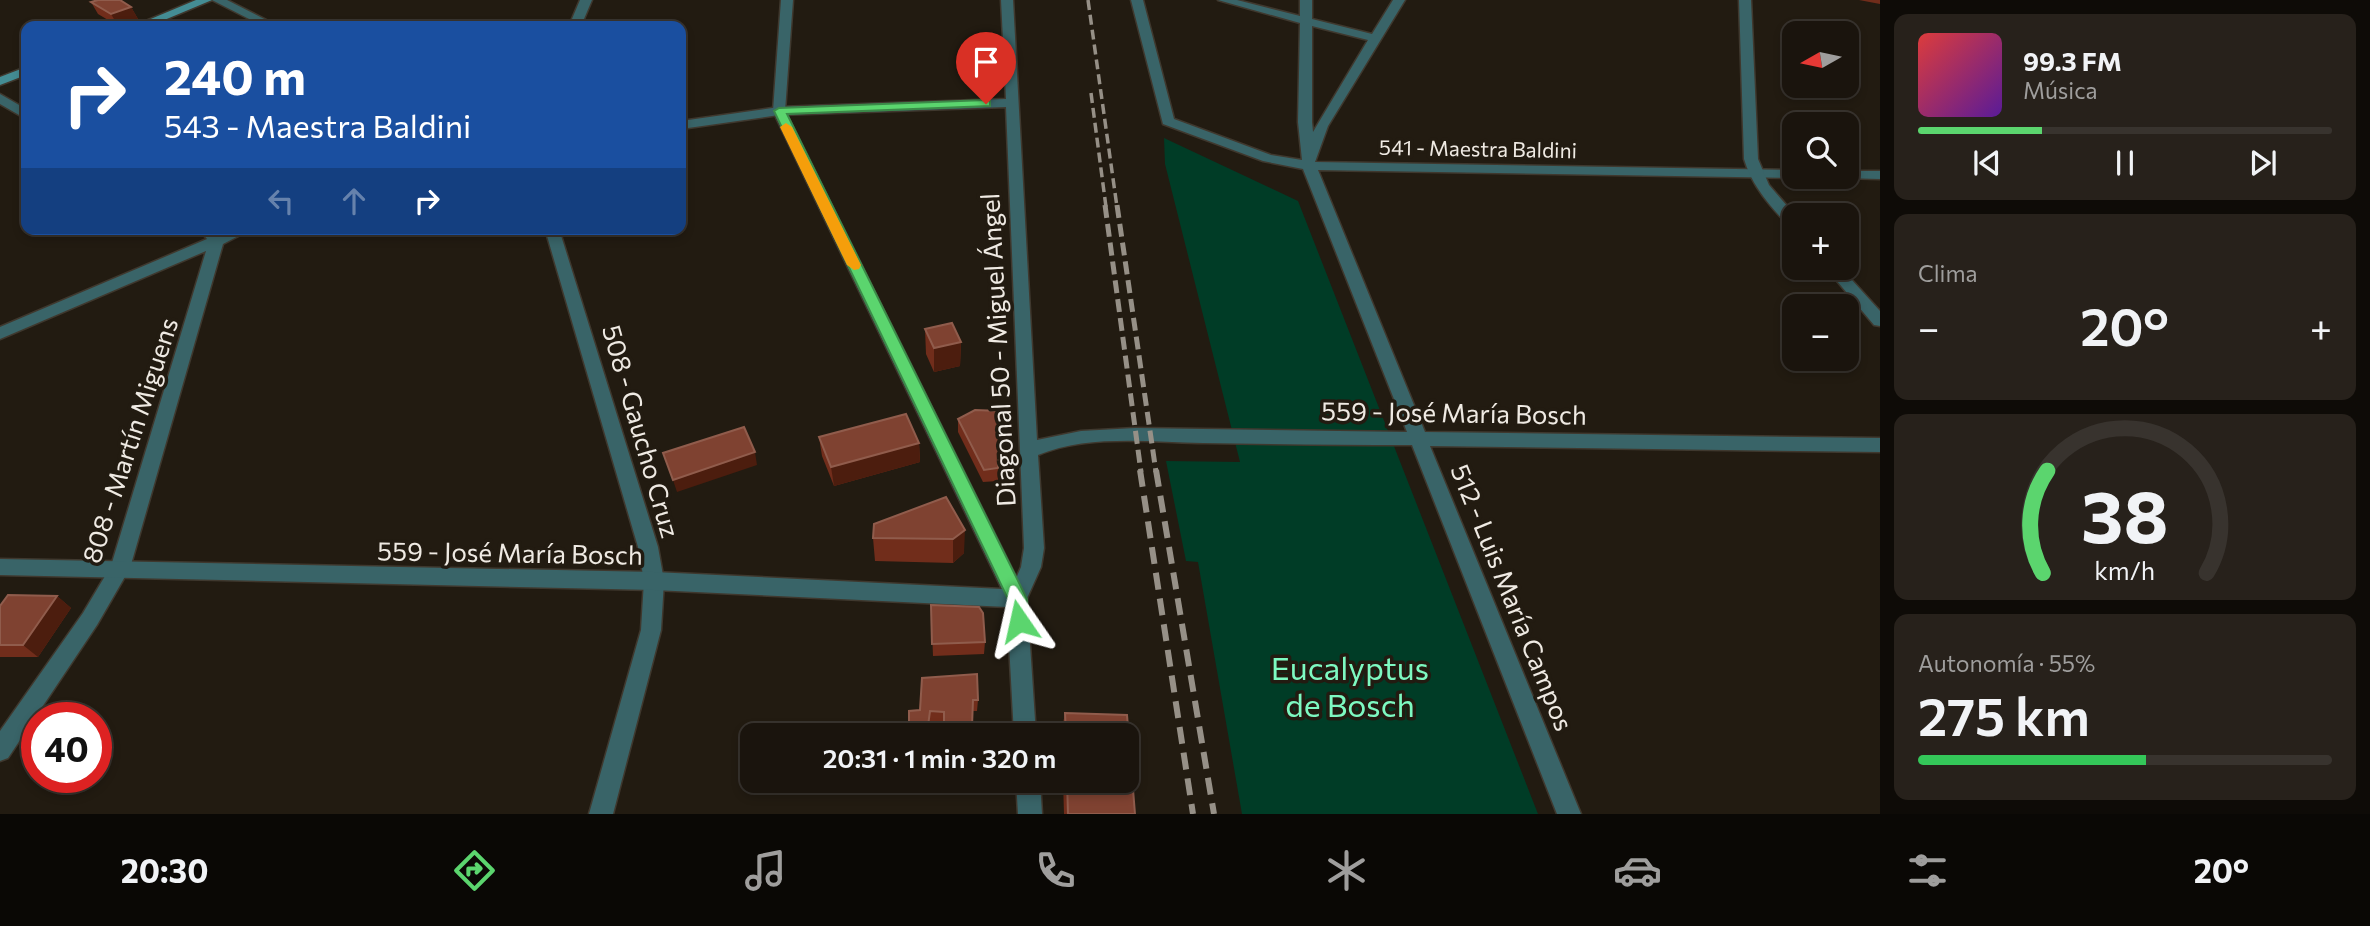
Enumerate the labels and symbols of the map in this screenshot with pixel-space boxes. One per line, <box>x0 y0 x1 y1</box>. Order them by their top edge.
north arrow <box>1782 21 1858 98</box>
pin <box>956 32 1016 104</box>
street label: 541 - Maestra Baldini <box>1379 134 1577 162</box>
street label: Diagonal 50 - Miguel Ángel <box>973 192 1021 508</box>
street label: 808 - Martín Miguens <box>75 313 183 567</box>
street label: 508 - Gaucho Cruz <box>597 321 687 541</box>
street label: 559 - José María Bosch <box>1321 394 1587 430</box>
street label: 512 - Luis María Campos <box>1445 459 1581 735</box>
street label: 559 - José María Bosch <box>377 534 643 570</box>
position arrow <box>982 584 1056 658</box>
park label: Eucalyptus de Bosch <box>1271 647 1429 724</box>
speed limit sign: 40 <box>21 702 112 793</box>

